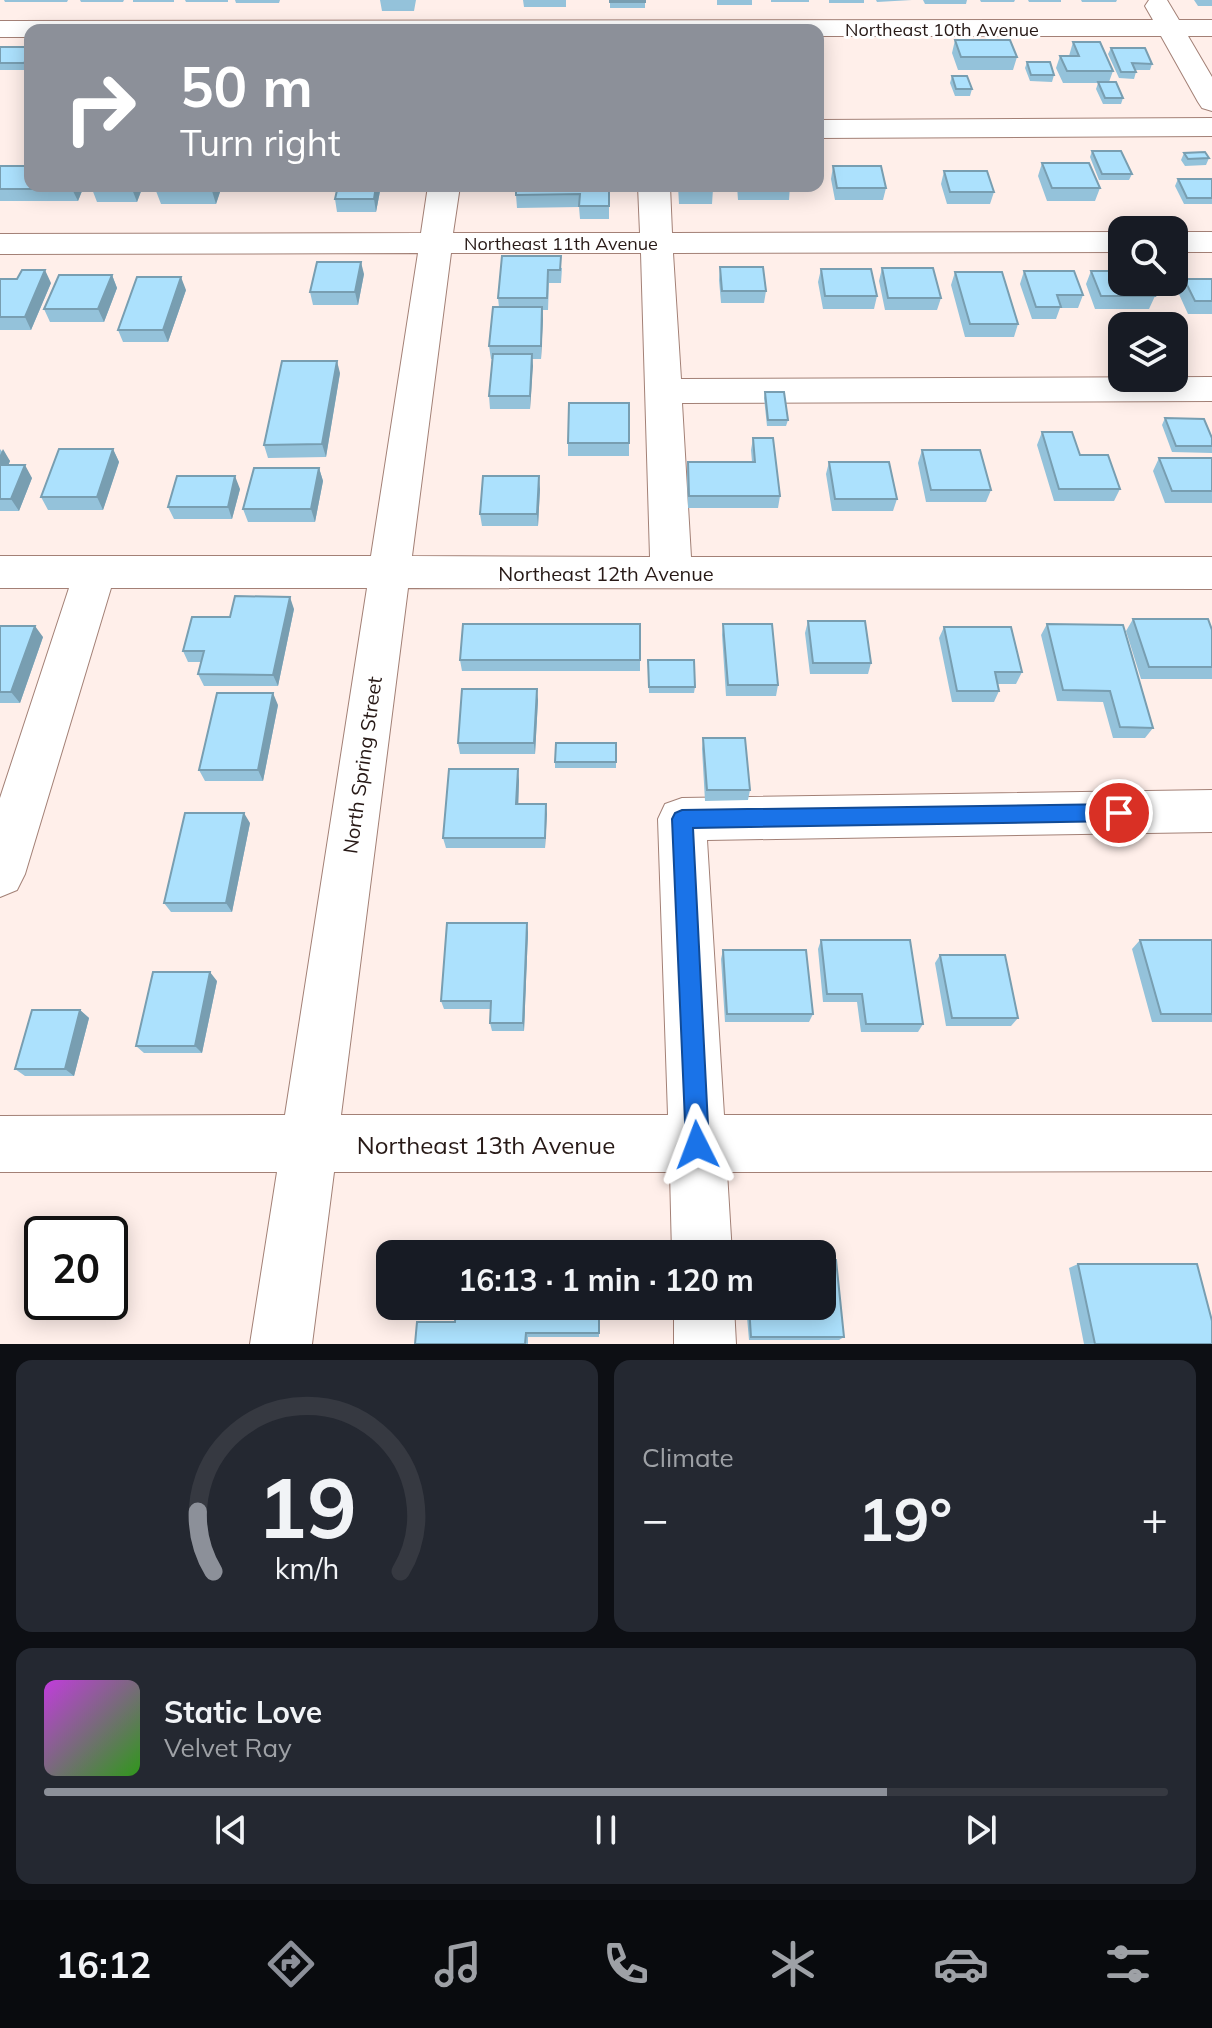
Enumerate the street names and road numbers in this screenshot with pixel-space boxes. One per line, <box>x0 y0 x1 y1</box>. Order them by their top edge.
street label: Northeast 10th Avenue <box>845 18 1039 41</box>
street label: Northeast 11th Avenue <box>464 232 658 255</box>
street label: Northeast 12th Avenue <box>498 561 714 586</box>
street label: North Spring Street <box>337 675 387 855</box>
street label: Northeast 13th Avenue <box>357 1130 615 1160</box>

